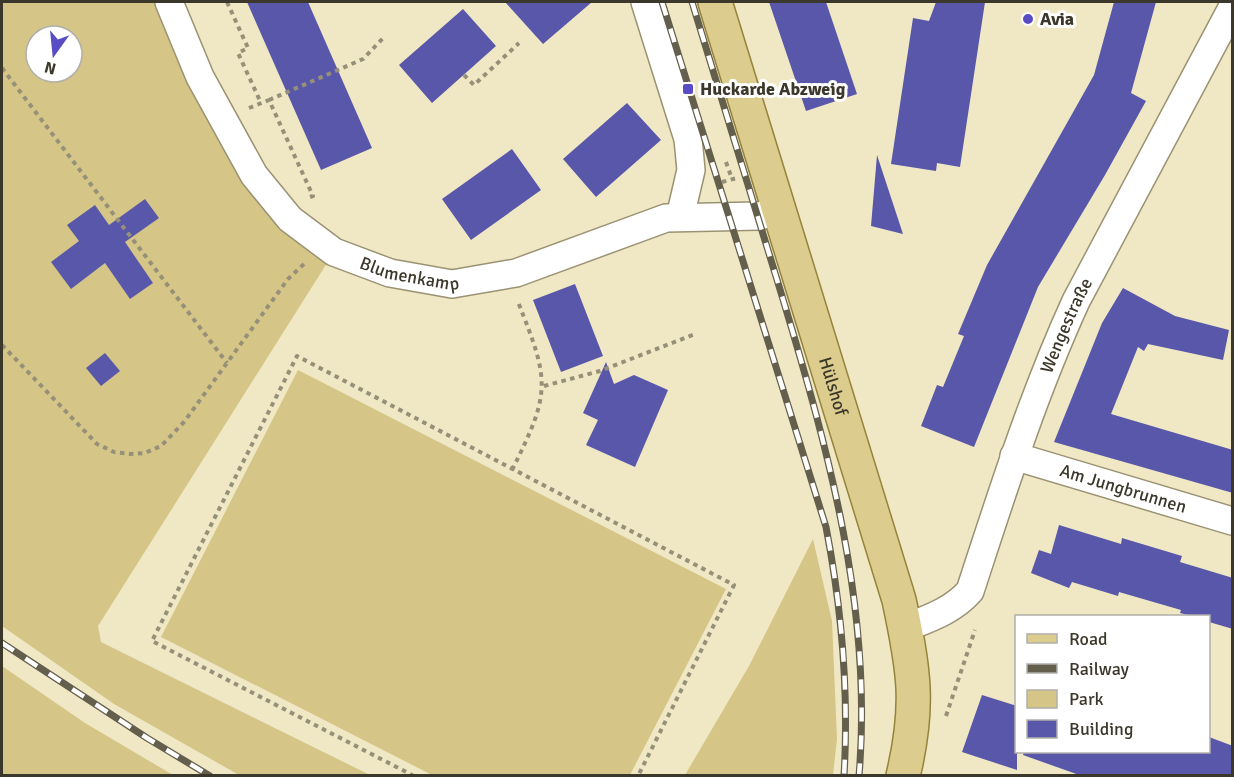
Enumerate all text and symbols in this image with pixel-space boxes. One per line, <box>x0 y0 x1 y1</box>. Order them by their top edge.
place label: Avia <box>1040 8 1074 30</box>
marker: Avia <box>1021 12 1035 26</box>
north arrow <box>24 24 84 84</box>
text: N <box>42 56 58 79</box>
place label: Huckarde Abzweig <box>700 78 846 100</box>
marker: Huckarde Abzweig <box>681 82 695 96</box>
street label: Blumenkamp <box>357 252 461 295</box>
street label: Wengestraße <box>1035 274 1097 376</box>
street label: Hülshof <box>814 354 853 419</box>
street label: Am Jungbrunnen <box>1057 459 1189 518</box>
legend <box>1015 615 1210 753</box>
text: Road <box>1069 628 1108 650</box>
text: Railway <box>1069 658 1130 680</box>
text: Park <box>1069 688 1104 710</box>
text: Building <box>1069 718 1133 740</box>

